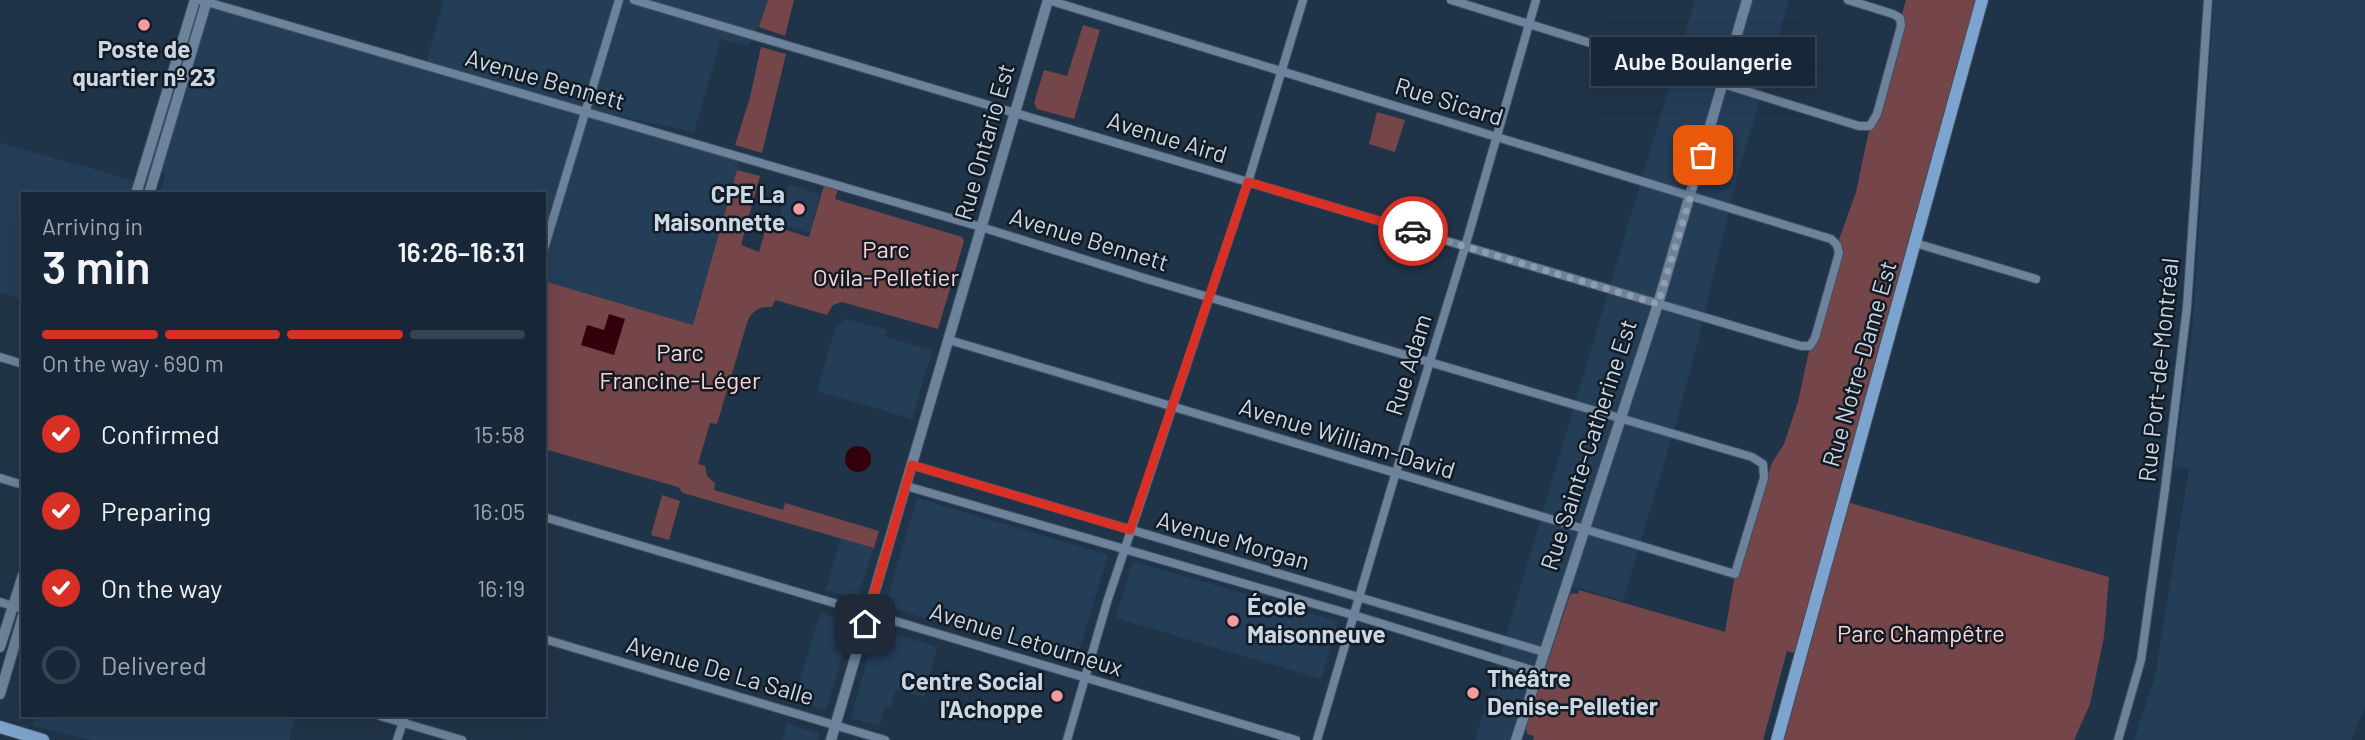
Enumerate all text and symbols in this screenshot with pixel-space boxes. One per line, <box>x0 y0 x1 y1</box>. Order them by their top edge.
marker: Poste de quartier nº 23 <box>136 17 152 33</box>
place label: Poste de quartier nº 23 <box>72 34 216 91</box>
callout: Aube Boulangerie <box>1591 36 1815 85</box>
street label: Avenue Bennett <box>462 42 629 115</box>
text: Aube Boulangerie <box>1614 47 1792 75</box>
street label: Rue Ontario Est <box>947 60 1020 223</box>
street label: Rue Sicard <box>1392 70 1507 131</box>
street label: Avenue Aird <box>1104 105 1231 168</box>
pin <box>1673 125 1733 185</box>
icon: bag <box>1684 136 1722 174</box>
place label: CPE La Maisonnette <box>653 179 785 236</box>
courier <box>1378 196 1448 266</box>
marker: CPE La Maisonnette <box>791 201 807 217</box>
street label: Avenue Bennett <box>1006 201 1172 277</box>
text: Arriving in <box>42 212 143 240</box>
icon: car <box>1394 212 1432 250</box>
park label: Parc Ovila-Pelletier <box>813 234 959 291</box>
text: 16:26–16:31 <box>398 236 525 267</box>
text: 3 min <box>42 238 151 293</box>
street label: Rue Port-de-Montréal <box>2131 256 2184 483</box>
street label: Rue Notre-Dame Est <box>1815 257 1902 470</box>
street label: Rue Adam <box>1378 310 1437 419</box>
street label: Rue Sainte-Catherine Est <box>1533 316 1642 574</box>
park label: Parc Francine-Léger <box>599 337 761 394</box>
text: On the way · 690 m <box>42 349 224 377</box>
street label: Avenue William-David <box>1236 391 1459 484</box>
icon: check <box>42 415 80 453</box>
text: Confirmed <box>101 418 220 449</box>
text: 15:58 <box>474 420 525 448</box>
icon: check <box>42 492 80 530</box>
text: Preparing <box>101 495 211 526</box>
text: 16:05 <box>472 497 525 525</box>
street label: Avenue Morgan <box>1154 504 1313 575</box>
icon: check <box>42 569 80 607</box>
text: On the way <box>101 572 222 603</box>
text: 16:19 <box>477 574 525 602</box>
place label: École Maisonneuve <box>1247 591 1386 648</box>
pin <box>835 594 895 654</box>
street label: Avenue Letourneux <box>926 595 1126 682</box>
icon: home <box>846 605 884 643</box>
marker: École Maisonneuve <box>1225 613 1241 629</box>
park label: Parc Champêtre <box>1837 618 2005 647</box>
street label: Avenue De La Salle <box>623 629 818 710</box>
text: Delivered <box>101 649 207 680</box>
place label: Théâtre Denise-Pelletier <box>1487 663 1658 720</box>
place label: Centre Social l'Achoppe <box>901 666 1043 723</box>
marker: Théâtre Denise-Pelletier <box>1465 685 1481 701</box>
marker: Centre Social l'Achoppe <box>1049 688 1065 704</box>

